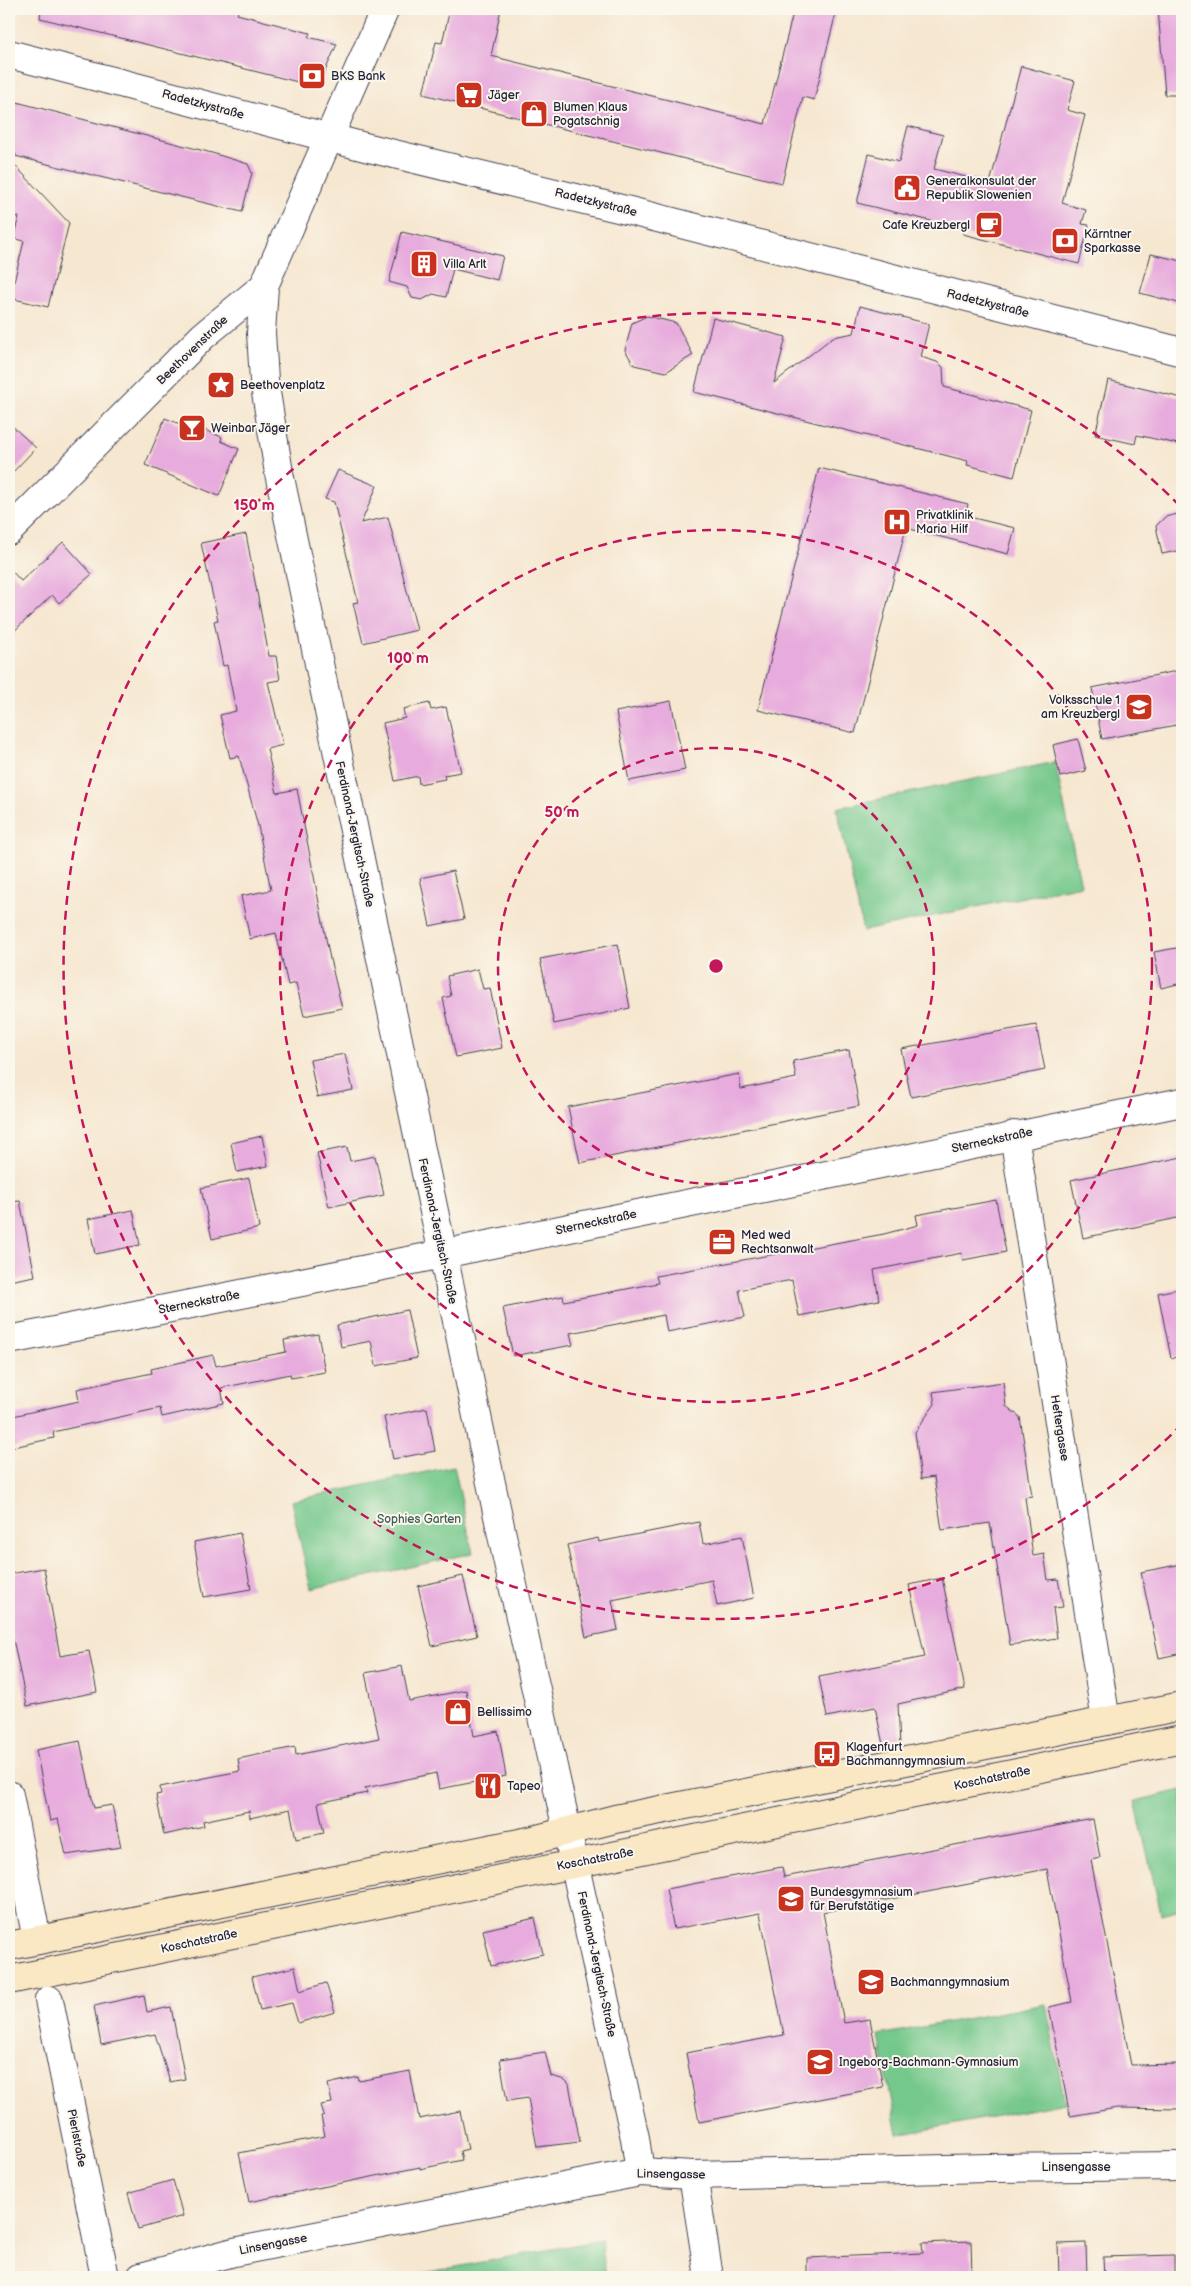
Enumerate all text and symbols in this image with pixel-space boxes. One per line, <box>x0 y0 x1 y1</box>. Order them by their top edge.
bank icon: BKS Bank <box>297 61 327 91</box>
place label: BKS Bank <box>331 69 385 84</box>
supermarket icon: Jäger <box>454 80 484 110</box>
street label: Radetzkystraße <box>160 86 246 123</box>
place label: Jäger <box>488 88 520 103</box>
shop icon: Blumen Klaus Pogatschnig <box>519 99 549 129</box>
place label: Blumen Klaus Pogatschnig <box>553 100 627 129</box>
public building icon: Generalkonsulat der Republik Slowenien <box>892 173 922 203</box>
place label: Generalkonsulat der Republik Slowenien <box>926 174 1037 203</box>
street label: Radetzkystraße <box>553 185 639 220</box>
cafe icon: Cafe Kreuzbergl <box>974 210 1004 240</box>
place label: Cafe Kreuzbergl <box>882 218 970 233</box>
bank icon: Kärntner Sparkasse <box>1050 226 1080 256</box>
place label: Kärntner Sparkasse <box>1084 227 1141 256</box>
building icon: Villa Arlt <box>409 249 439 279</box>
place label: Villa Arlt <box>443 257 487 272</box>
street label: Radetzkystraße <box>945 286 1031 321</box>
street label: Beethovenstraße <box>154 313 231 388</box>
place icon: Beethovenplatz <box>206 370 236 400</box>
place label: Beethovenplatz <box>240 378 325 393</box>
bar icon: Weinbar Jäger <box>177 413 207 443</box>
place label: Weinbar Jäger <box>211 421 290 436</box>
text: 150 m <box>233 496 275 515</box>
hospital icon: Privatklinik Maria Hilf <box>882 507 912 537</box>
place label: Privatklinik Maria Hilf <box>916 508 973 537</box>
text: 100 m <box>387 649 429 668</box>
school or university icon: Volksschule 1 am Kreuzbergl <box>1124 692 1154 722</box>
place label: Volksschule 1 am Kreuzbergl <box>1041 693 1120 722</box>
street label: Ferdinand-Jergitsch-Straße <box>332 760 377 908</box>
text: 50 m <box>545 803 580 822</box>
centre of rings <box>707 957 725 975</box>
street label: Sterneckstraße <box>950 1125 1034 1156</box>
street label: Ferdinand-Jergitsch-Straße <box>415 1157 460 1305</box>
street label: Sterneckstraße <box>554 1207 638 1238</box>
office icon: Med wed Rechtsanwalt <box>707 1227 737 1257</box>
place label: Med wed Rechtsanwalt <box>741 1228 814 1257</box>
street label: Sterneckstraße <box>157 1287 241 1318</box>
street label: Heftergasse <box>1047 1394 1072 1462</box>
park label: Sophies Garten <box>377 1512 461 1527</box>
shop icon: Bellissimo <box>443 1697 473 1727</box>
place label: Bellissimo <box>477 1705 532 1720</box>
bus stop icon: Klagenfurt Bachmanngymnasium <box>812 1739 842 1769</box>
place label: Klagenfurt Bachmanngymnasium <box>846 1740 966 1769</box>
street label: Koschatstraße <box>952 1763 1032 1794</box>
restaurant icon: Tapeo <box>473 1771 503 1801</box>
place label: Tapeo <box>507 1779 541 1794</box>
street label: Koschatstraße <box>555 1845 635 1874</box>
school or university icon: Bundesgymnasium für Berufstätige <box>776 1884 806 1914</box>
place label: Bundesgymnasium für Berufstätige <box>810 1885 913 1914</box>
street label: Ferdinand-Jergitsch-Straße <box>574 1890 619 2038</box>
street label: Koschatstraße <box>159 1926 239 1957</box>
school or university icon: Bachmanngymnasium <box>856 1967 886 1997</box>
place label: Bachmanngymnasium <box>890 1975 1010 1990</box>
school or university icon: Ingeborg-Bachmann-Gymnasium <box>805 2047 835 2077</box>
place label: Ingeborg-Bachmann-Gymnasium <box>839 2055 1019 2070</box>
street label: Pierlstraße <box>64 2108 89 2168</box>
street label: Linsengasse <box>1041 2160 1111 2175</box>
street label: Linsengasse <box>636 2166 706 2183</box>
street label: Linsengasse <box>238 2231 308 2258</box>

